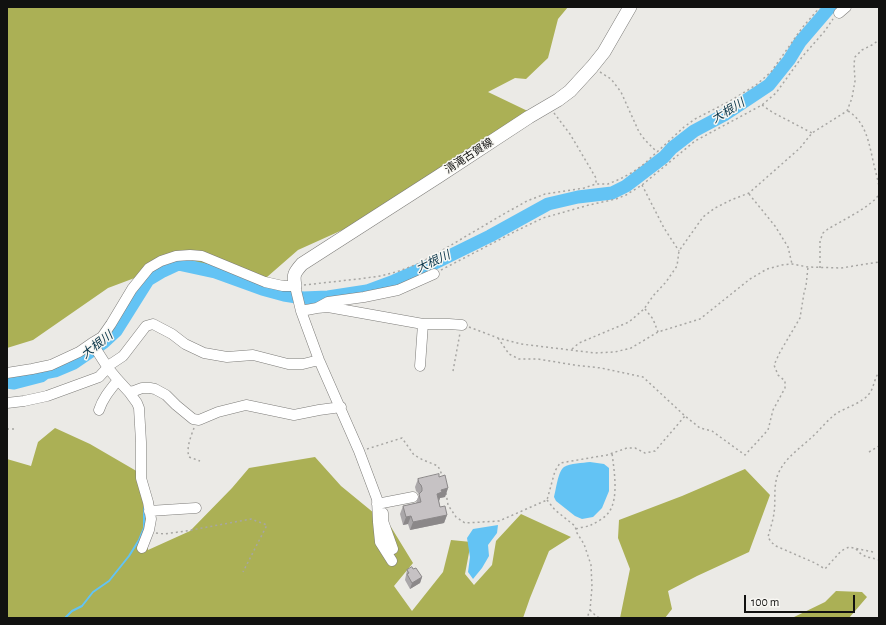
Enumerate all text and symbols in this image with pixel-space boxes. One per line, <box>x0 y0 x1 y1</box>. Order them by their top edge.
water label: 大根川 <box>709 96 747 126</box>
street label: 清滝古賀線 <box>442 135 496 177</box>
water label: 大根川 <box>414 248 452 276</box>
water label: 大根川 <box>78 328 116 362</box>
scale bar <box>746 587 857 613</box>
text: 100 m <box>751 596 779 608</box>

